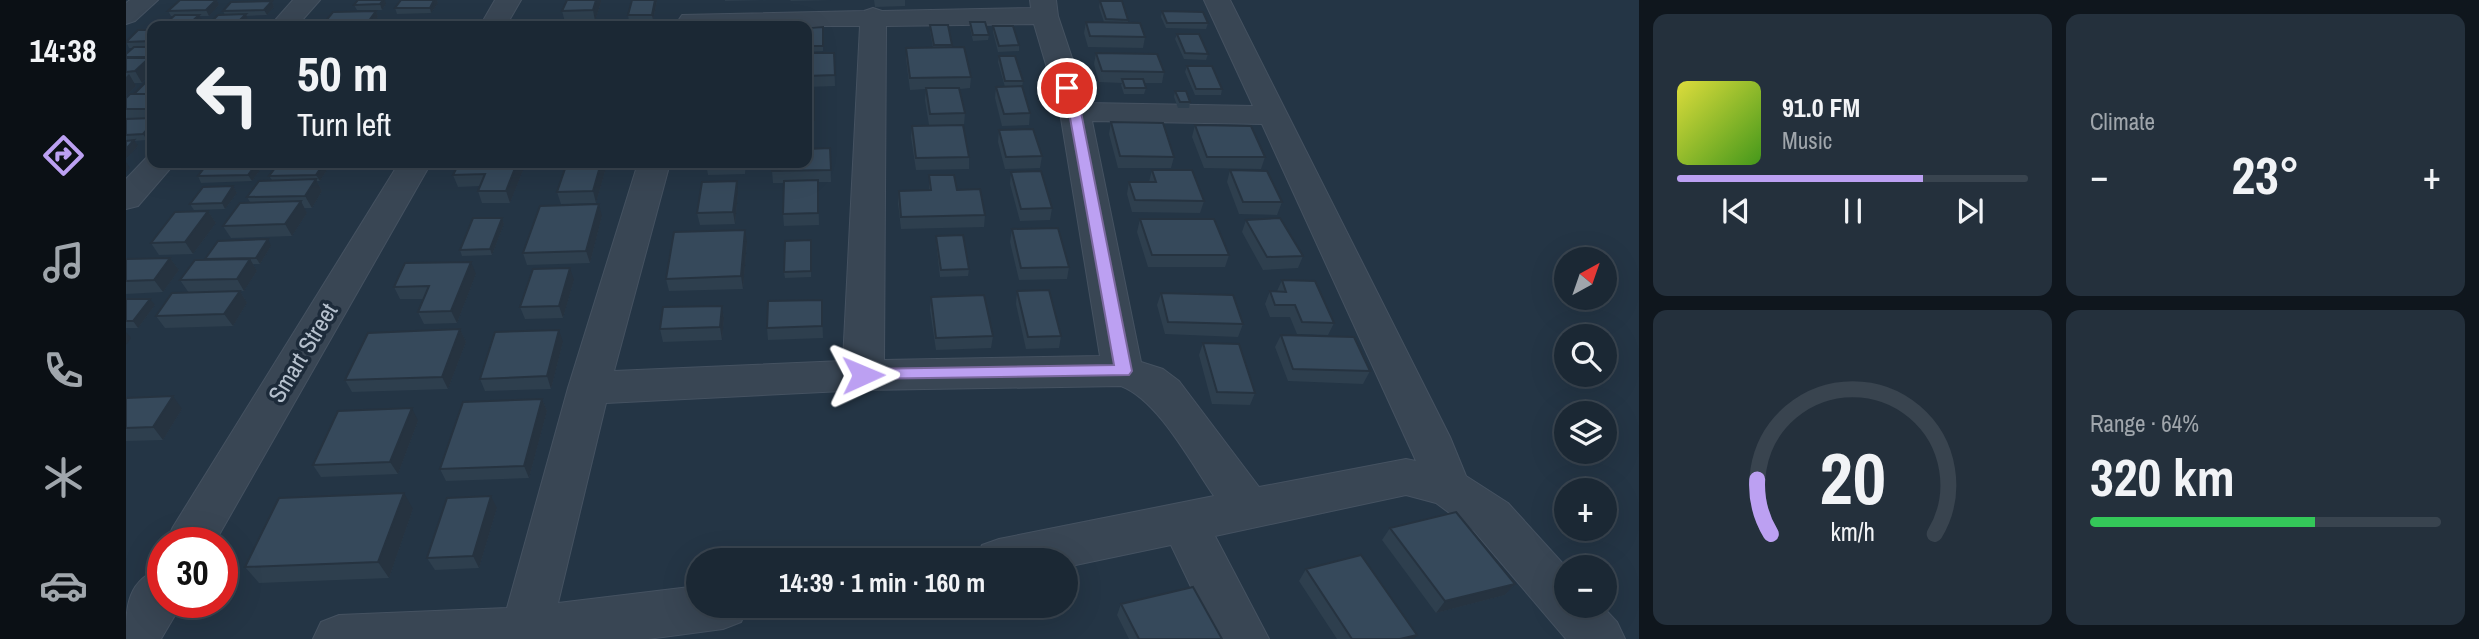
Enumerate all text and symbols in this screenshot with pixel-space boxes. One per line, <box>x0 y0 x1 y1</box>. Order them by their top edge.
text: 14:38 <box>29 29 97 72</box>
text: 50 m <box>297 40 389 106</box>
icon: left <box>182 49 273 140</box>
pin <box>1037 58 1097 118</box>
icon: arrive <box>1048 69 1086 107</box>
text: 91.0 FM <box>1782 90 1860 125</box>
text: Turn left <box>297 103 391 146</box>
text: Climate <box>2090 106 2155 137</box>
text: Music <box>1782 125 1832 156</box>
icon: directions <box>39 131 88 180</box>
text: 23° <box>2231 140 2300 210</box>
text: − <box>2090 150 2108 201</box>
text: + <box>2423 150 2441 201</box>
icon: previous <box>1717 192 1755 230</box>
icon: pause <box>1834 192 1872 230</box>
icon: next <box>1951 192 1989 230</box>
icon: music <box>39 238 88 287</box>
north arrow <box>1554 247 1617 310</box>
map controls <box>1554 247 1617 618</box>
street label: Smart Street <box>260 296 345 408</box>
button: search <box>1554 324 1617 387</box>
position arrow <box>826 338 900 412</box>
icon: phone <box>39 346 88 395</box>
button: layers <box>1554 401 1617 464</box>
text: Range · 64% <box>2090 408 2199 439</box>
text: 20 <box>1819 429 1886 527</box>
text: 320 km <box>2090 442 2235 512</box>
icon: climate <box>39 453 88 502</box>
button: + <box>1554 478 1617 541</box>
text: km/h <box>1830 514 1875 548</box>
speed limit sign: 30 <box>147 527 238 618</box>
button: − <box>1554 555 1617 618</box>
icon: car <box>39 561 88 610</box>
text: 14:39 · 1 min · 160 m <box>779 565 985 600</box>

